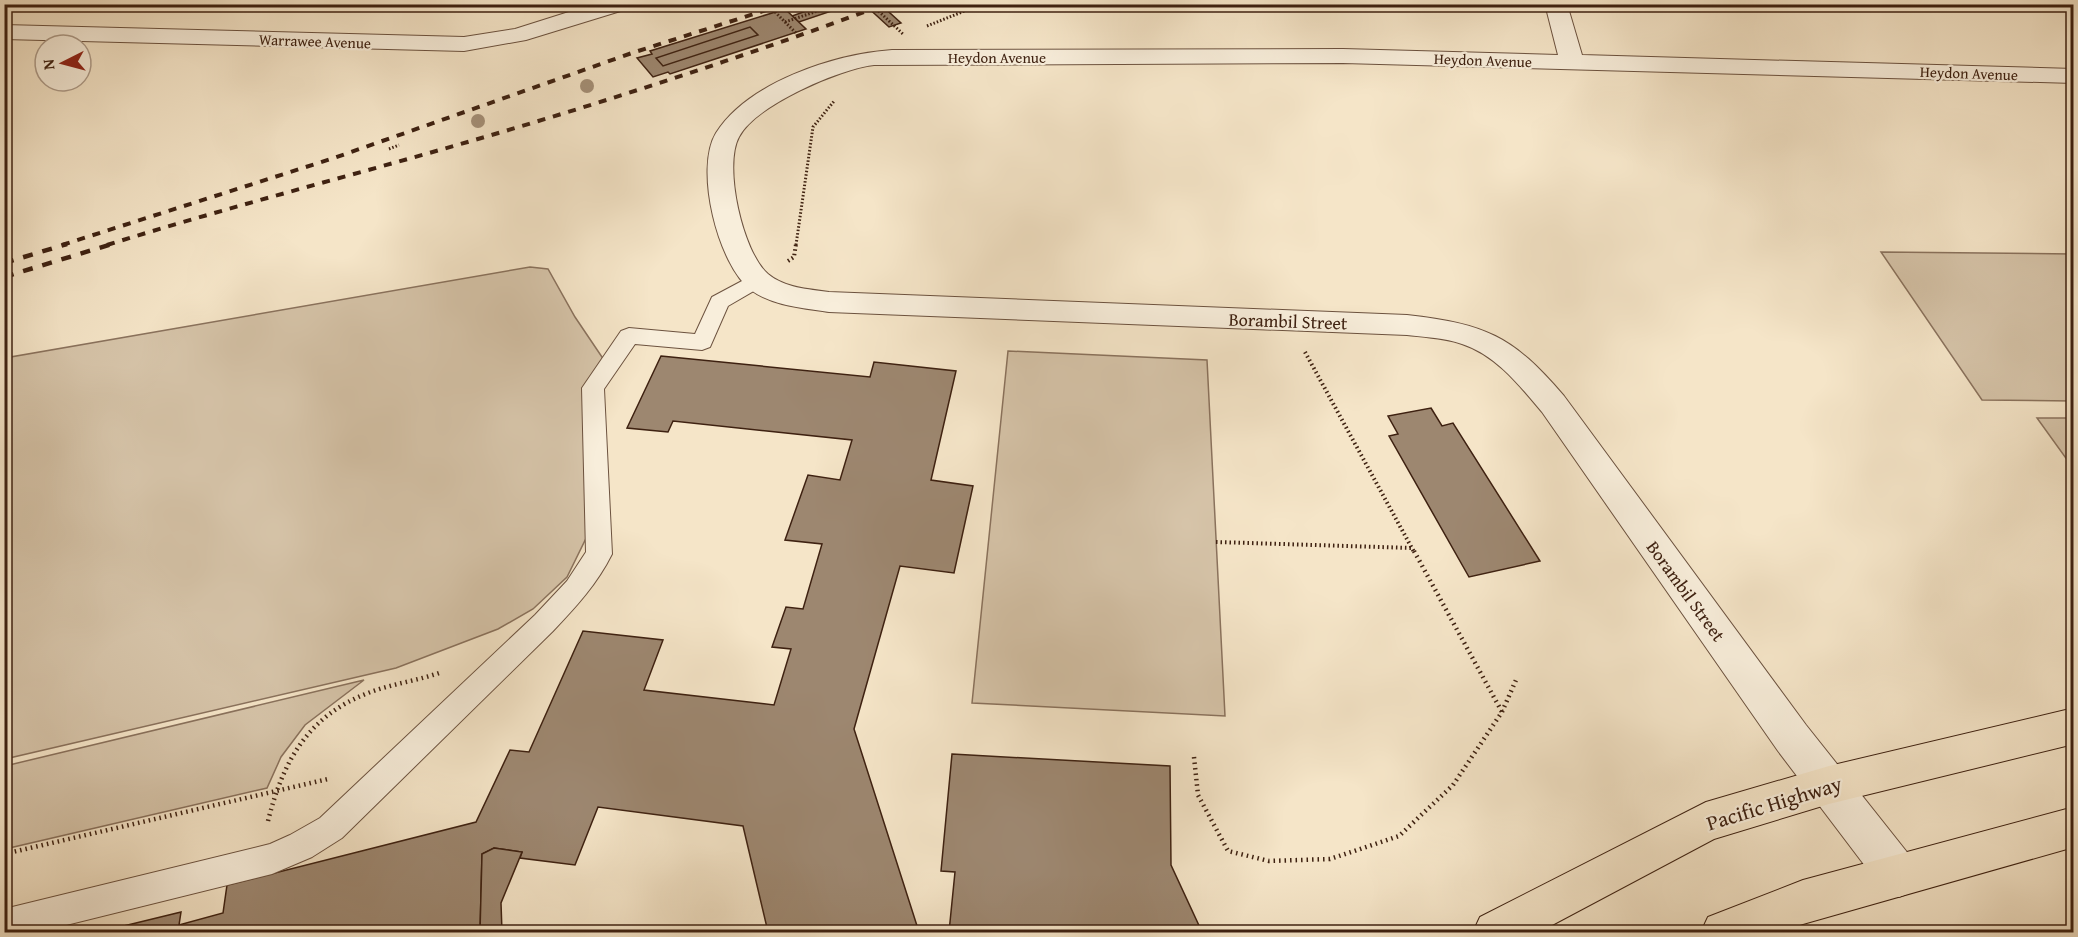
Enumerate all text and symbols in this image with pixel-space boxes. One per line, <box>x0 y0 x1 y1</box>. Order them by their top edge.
street label: Warrawee Avenue <box>259 29 371 53</box>
north arrow <box>33 33 93 93</box>
street label: Heydon Avenue <box>948 47 1046 68</box>
street label: Heydon Avenue <box>1434 48 1532 72</box>
text: N <box>36 58 61 71</box>
street label: Heydon Avenue <box>1920 61 2018 85</box>
street label: Borambil Street <box>1228 305 1348 337</box>
street label: Borambil Street <box>1640 535 1732 647</box>
street label: Pacific Highway <box>1703 768 1846 838</box>

